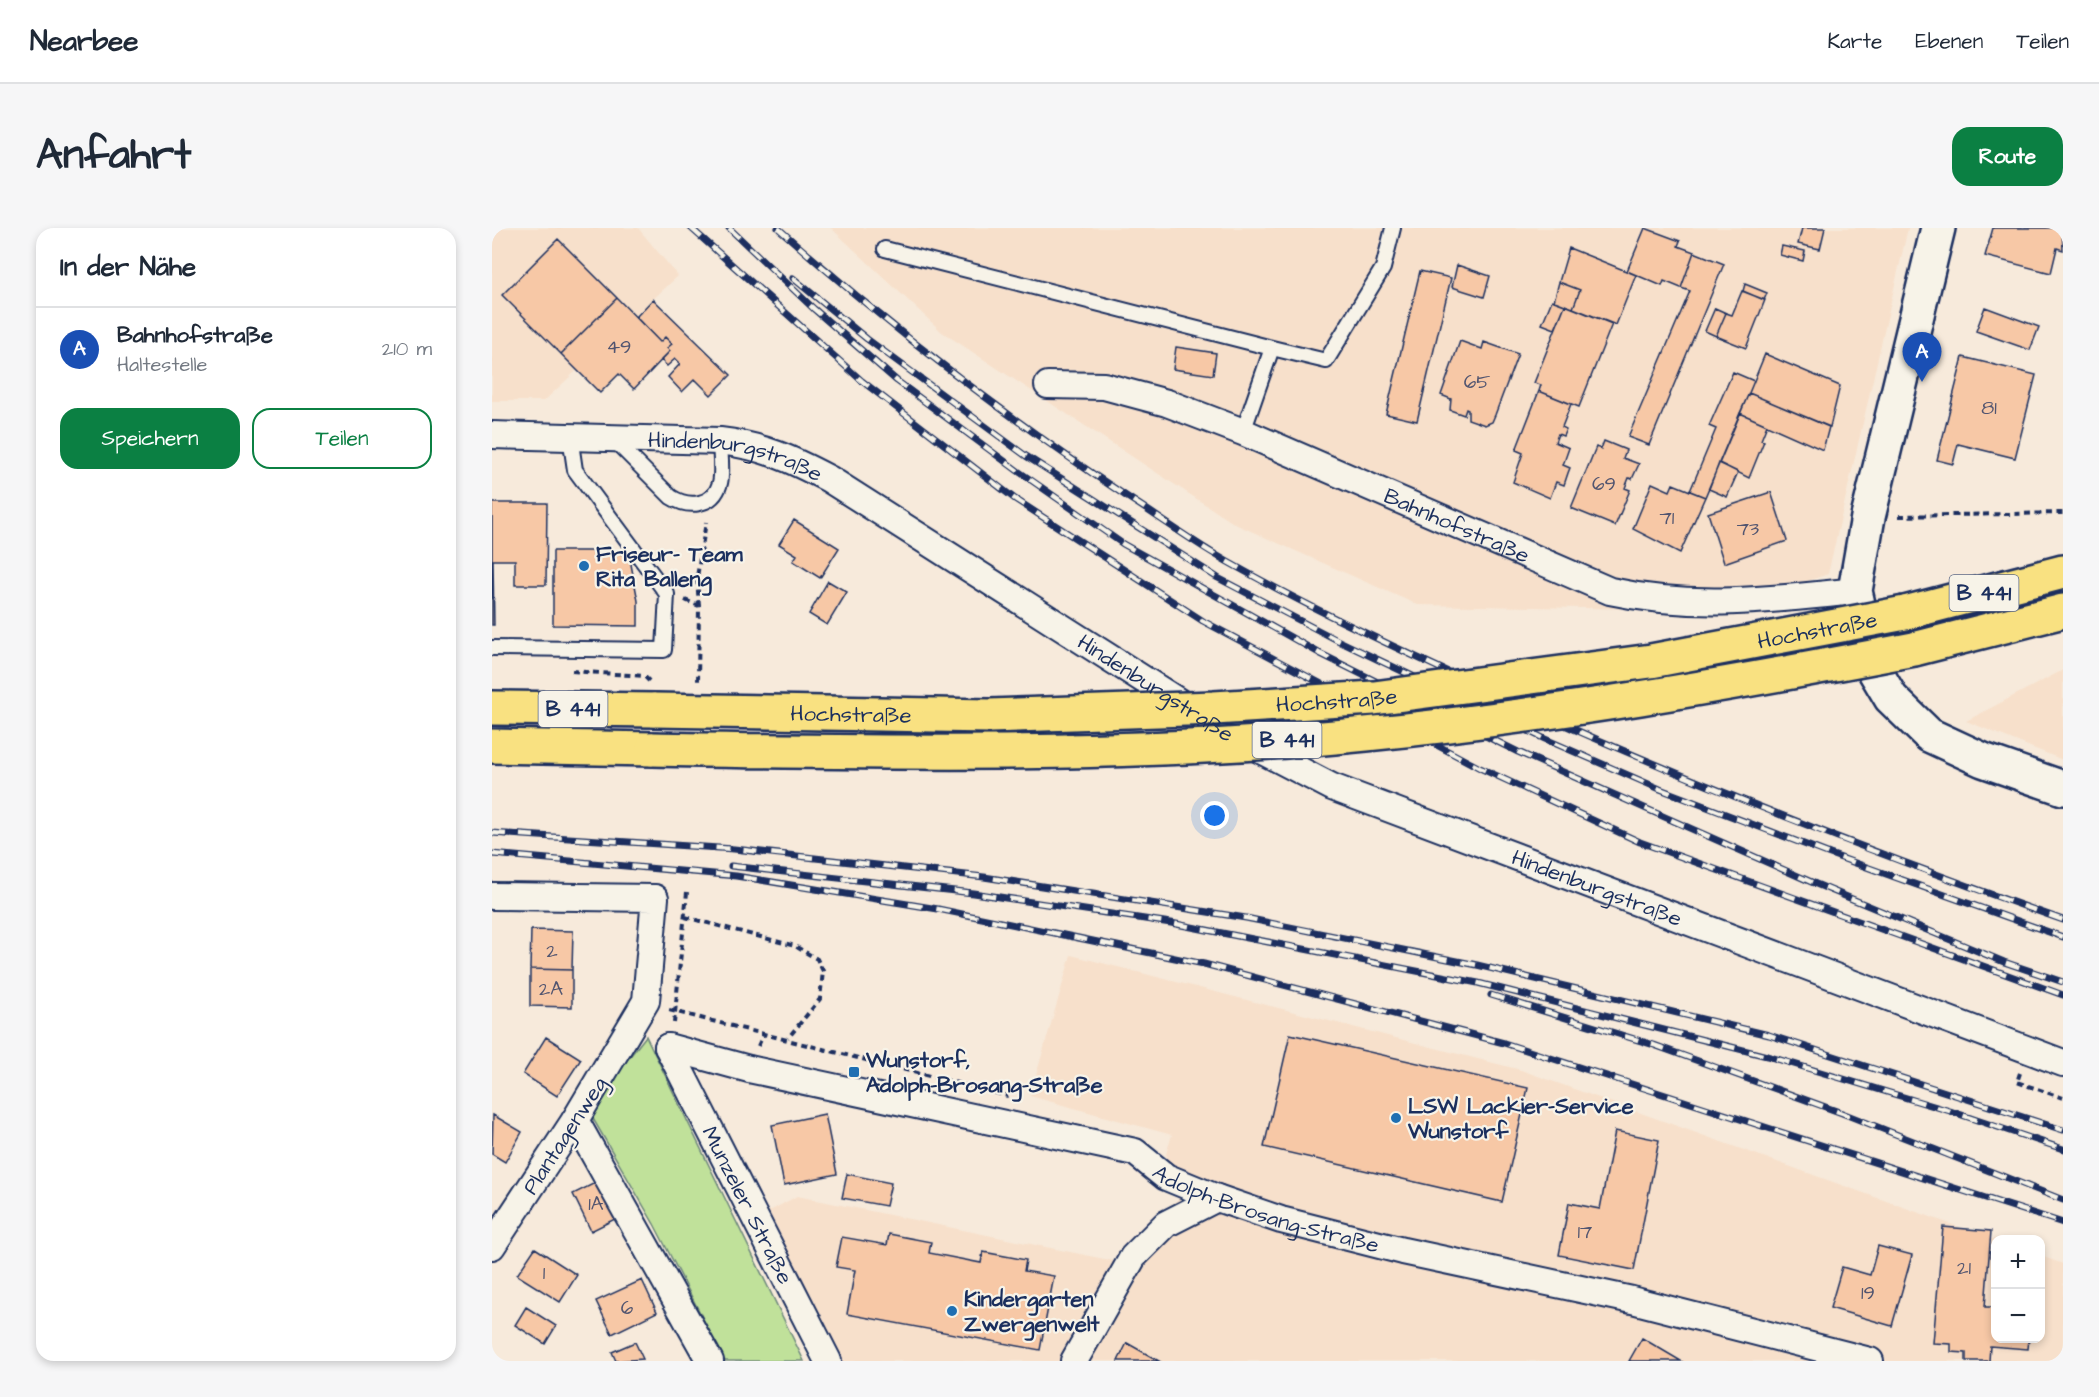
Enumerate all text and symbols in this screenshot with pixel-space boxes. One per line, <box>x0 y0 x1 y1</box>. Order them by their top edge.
text: Nearbee <box>30 22 138 61</box>
text: Karte <box>1827 27 1882 56</box>
text: Ebenen <box>1915 27 1983 56</box>
text: Teilen <box>2016 27 2069 56</box>
text: Anfahrt <box>36 127 191 185</box>
button: Route <box>1952 127 2063 186</box>
text: In der Nähe <box>60 249 196 285</box>
text: Bahnhofstraße <box>117 320 273 351</box>
pin: A <box>1902 332 1942 382</box>
house number: 49 <box>607 333 632 361</box>
text: A <box>73 335 86 363</box>
text: 210 m <box>382 335 432 363</box>
text: Haltestelle <box>117 351 207 379</box>
house number: 65 <box>1464 368 1490 396</box>
house number: 81 <box>1981 394 1997 422</box>
button: Speichern <box>60 408 240 469</box>
button: Teilen <box>252 408 432 469</box>
street label: Hindenburgstraße <box>648 425 828 490</box>
house number: 69 <box>1592 470 1616 498</box>
street label: Bahnhofstraße <box>1379 481 1534 571</box>
house number: 71 <box>1660 504 1675 532</box>
house number: 73 <box>1737 515 1759 543</box>
place label: Friseur- Team Rita Balleng <box>596 539 743 596</box>
marker: Friseur- Team Rita Balleng <box>577 559 591 573</box>
road number: B 441 <box>1950 575 2018 611</box>
street label: Hochstraße <box>1755 605 1880 658</box>
street label: Hindenburgstraße <box>1071 627 1239 750</box>
street label: Hochstraße <box>1275 681 1399 721</box>
road number: B 441 <box>538 691 608 727</box>
street label: Hochstraße <box>790 698 912 732</box>
road number: B 441 <box>1252 722 1322 758</box>
your location <box>1200 801 1229 830</box>
street label: Hindenburgstraße <box>1507 842 1686 935</box>
house number: 2 <box>546 937 558 965</box>
house number: 2A <box>539 975 563 1003</box>
place label: Wunstorf, Adolph-Brosang-Straße <box>865 1045 1103 1102</box>
marker: Wunstorf, Adolph-Brosang-Straße <box>847 1065 861 1079</box>
street label: Plantagenweg <box>515 1071 616 1201</box>
place label: LSW Lackier-Service Wunstorf <box>1407 1091 1634 1147</box>
marker: LSW Lackier-Service Wunstorf <box>1389 1111 1403 1125</box>
street label: Munzeler Straße <box>694 1121 800 1290</box>
street label: Adolph-Brosang-Straße <box>1145 1158 1382 1261</box>
house number: 1A <box>588 1190 604 1218</box>
house number: 17 <box>1578 1218 1592 1246</box>
map controls <box>1991 1235 2045 1343</box>
button: + <box>1991 1235 2045 1289</box>
house number: 21 <box>1957 1254 1971 1282</box>
house number: 1 <box>543 1259 546 1287</box>
house number: 19 <box>1861 1279 1875 1307</box>
place label: Kindergarten Zwergenwelt <box>964 1284 1100 1341</box>
button: − <box>1991 1289 2045 1343</box>
house number: 6 <box>621 1294 634 1322</box>
marker: Kindergarten Zwergenwelt <box>945 1304 959 1318</box>

